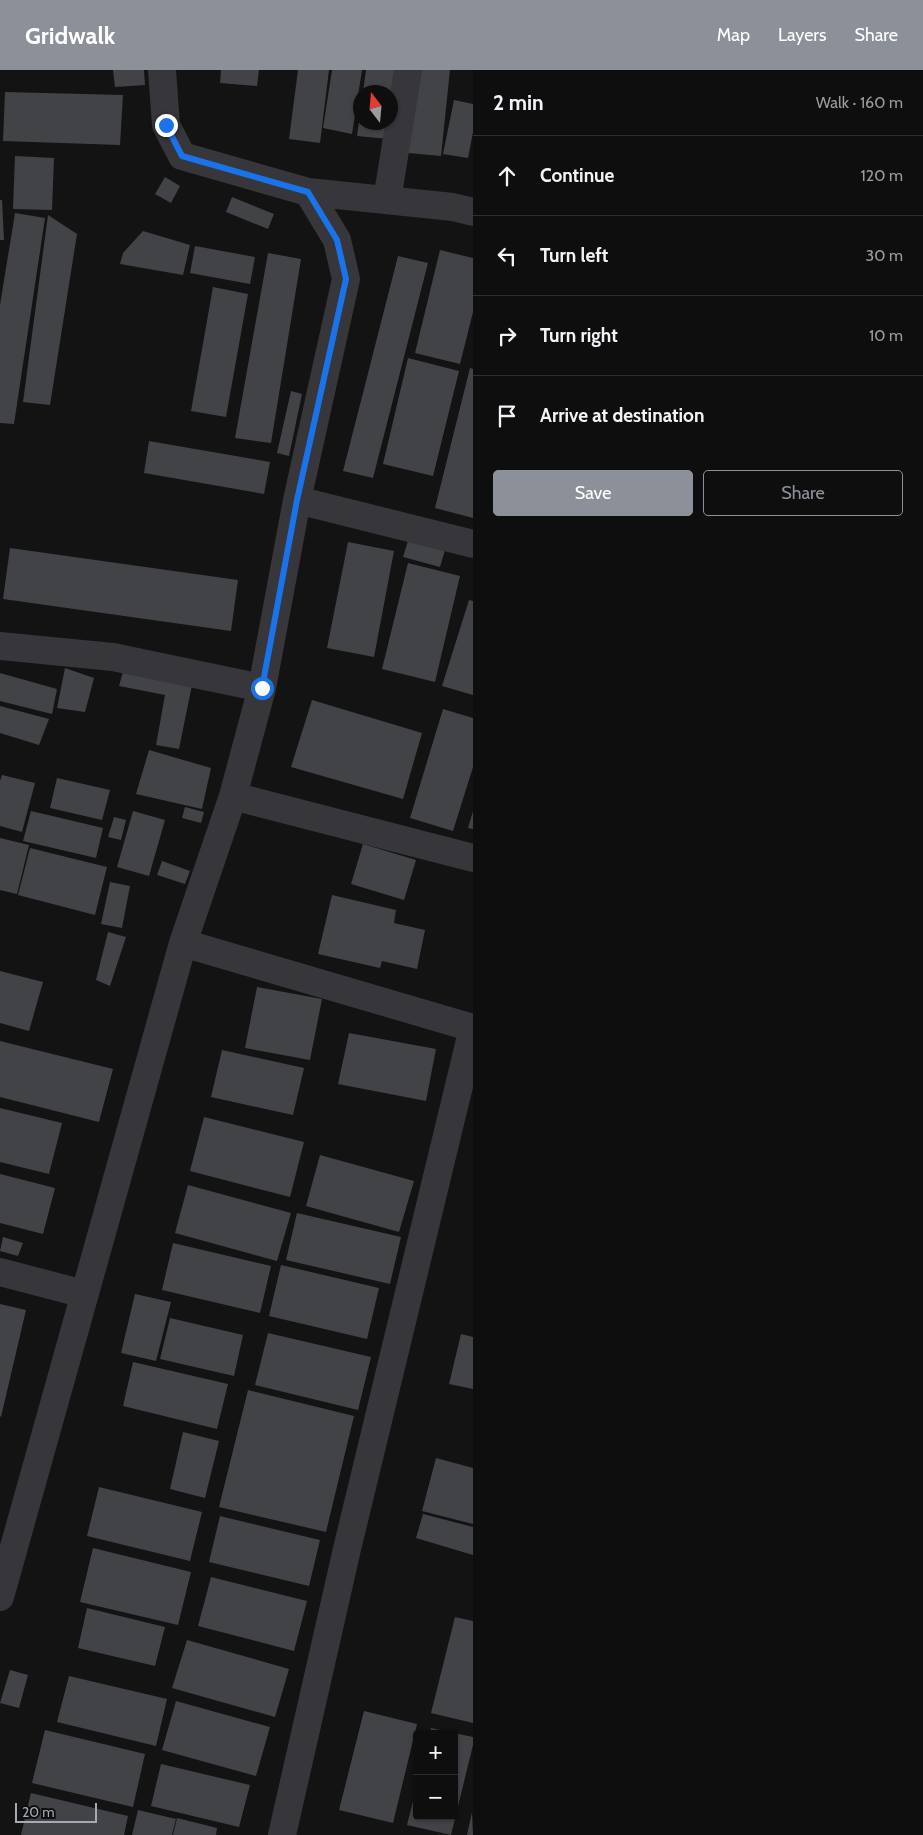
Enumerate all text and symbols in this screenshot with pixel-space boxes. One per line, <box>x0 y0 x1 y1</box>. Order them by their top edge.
text: Gridwalk <box>25 21 115 50</box>
text: Map <box>717 24 750 46</box>
text: Layers <box>778 24 827 46</box>
text: Share <box>855 24 898 46</box>
north arrow <box>353 85 398 130</box>
text: 2 min <box>493 90 544 115</box>
text: Walk · 160 m <box>816 93 903 112</box>
route end <box>155 114 178 137</box>
icon: ahead <box>493 162 521 190</box>
text: Continue <box>540 164 614 187</box>
text: 120 m <box>861 166 903 185</box>
icon: left <box>493 242 521 270</box>
text: Turn left <box>540 244 608 267</box>
text: 30 m <box>866 246 903 265</box>
icon: right <box>493 322 521 350</box>
text: Turn right <box>540 324 618 347</box>
text: 10 m <box>869 326 903 345</box>
icon: arrive <box>493 402 521 430</box>
text: Arrive at destination <box>540 404 704 427</box>
button: Save <box>493 470 693 516</box>
button: Share <box>703 470 903 516</box>
route start <box>251 677 274 700</box>
map controls <box>413 1730 458 1820</box>
button: + <box>413 1730 458 1775</box>
button: − <box>413 1775 458 1820</box>
scale bar <box>15 1800 98 1823</box>
text: 20 m <box>22 1803 55 1821</box>

